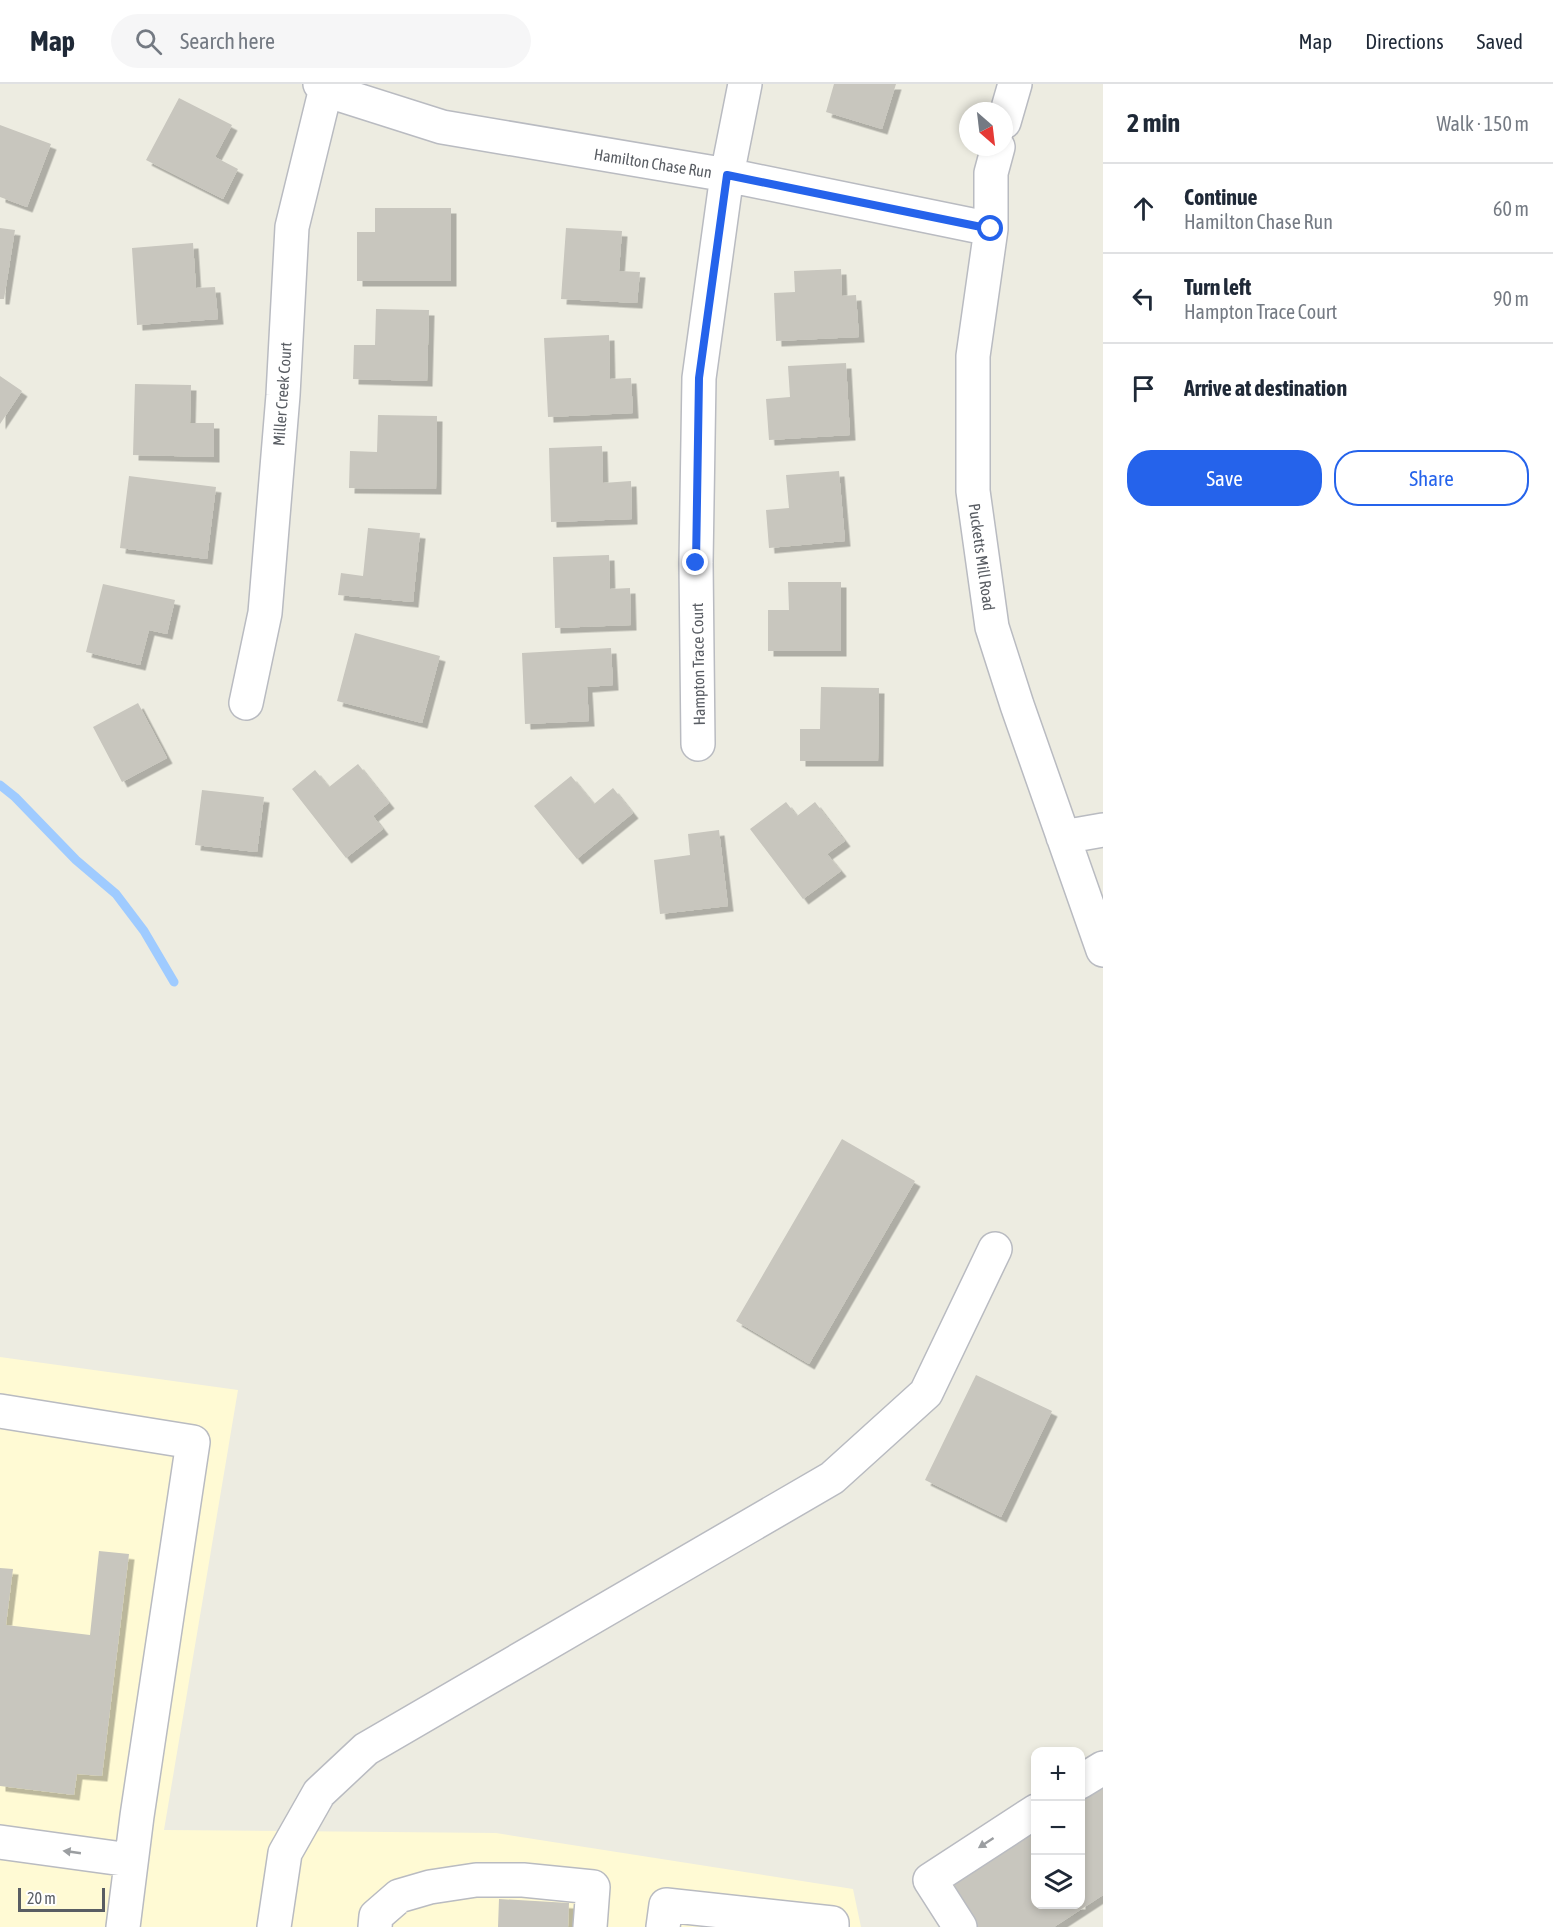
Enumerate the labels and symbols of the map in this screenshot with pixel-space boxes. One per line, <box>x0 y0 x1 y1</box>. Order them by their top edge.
north arrow <box>959 102 1013 156</box>
street label: Hamilton Chase Run <box>593 145 713 181</box>
route start <box>977 215 1003 241</box>
street label: Miller Creek Court <box>269 341 295 447</box>
street label: Pucketts Mill Road <box>966 502 998 612</box>
route end <box>682 549 708 575</box>
street label: Hampton Trace Court <box>688 602 709 725</box>
one-way arrow <box>978 1838 995 1849</box>
one-way arrow <box>63 1847 82 1857</box>
scale bar <box>18 1885 105 1912</box>

